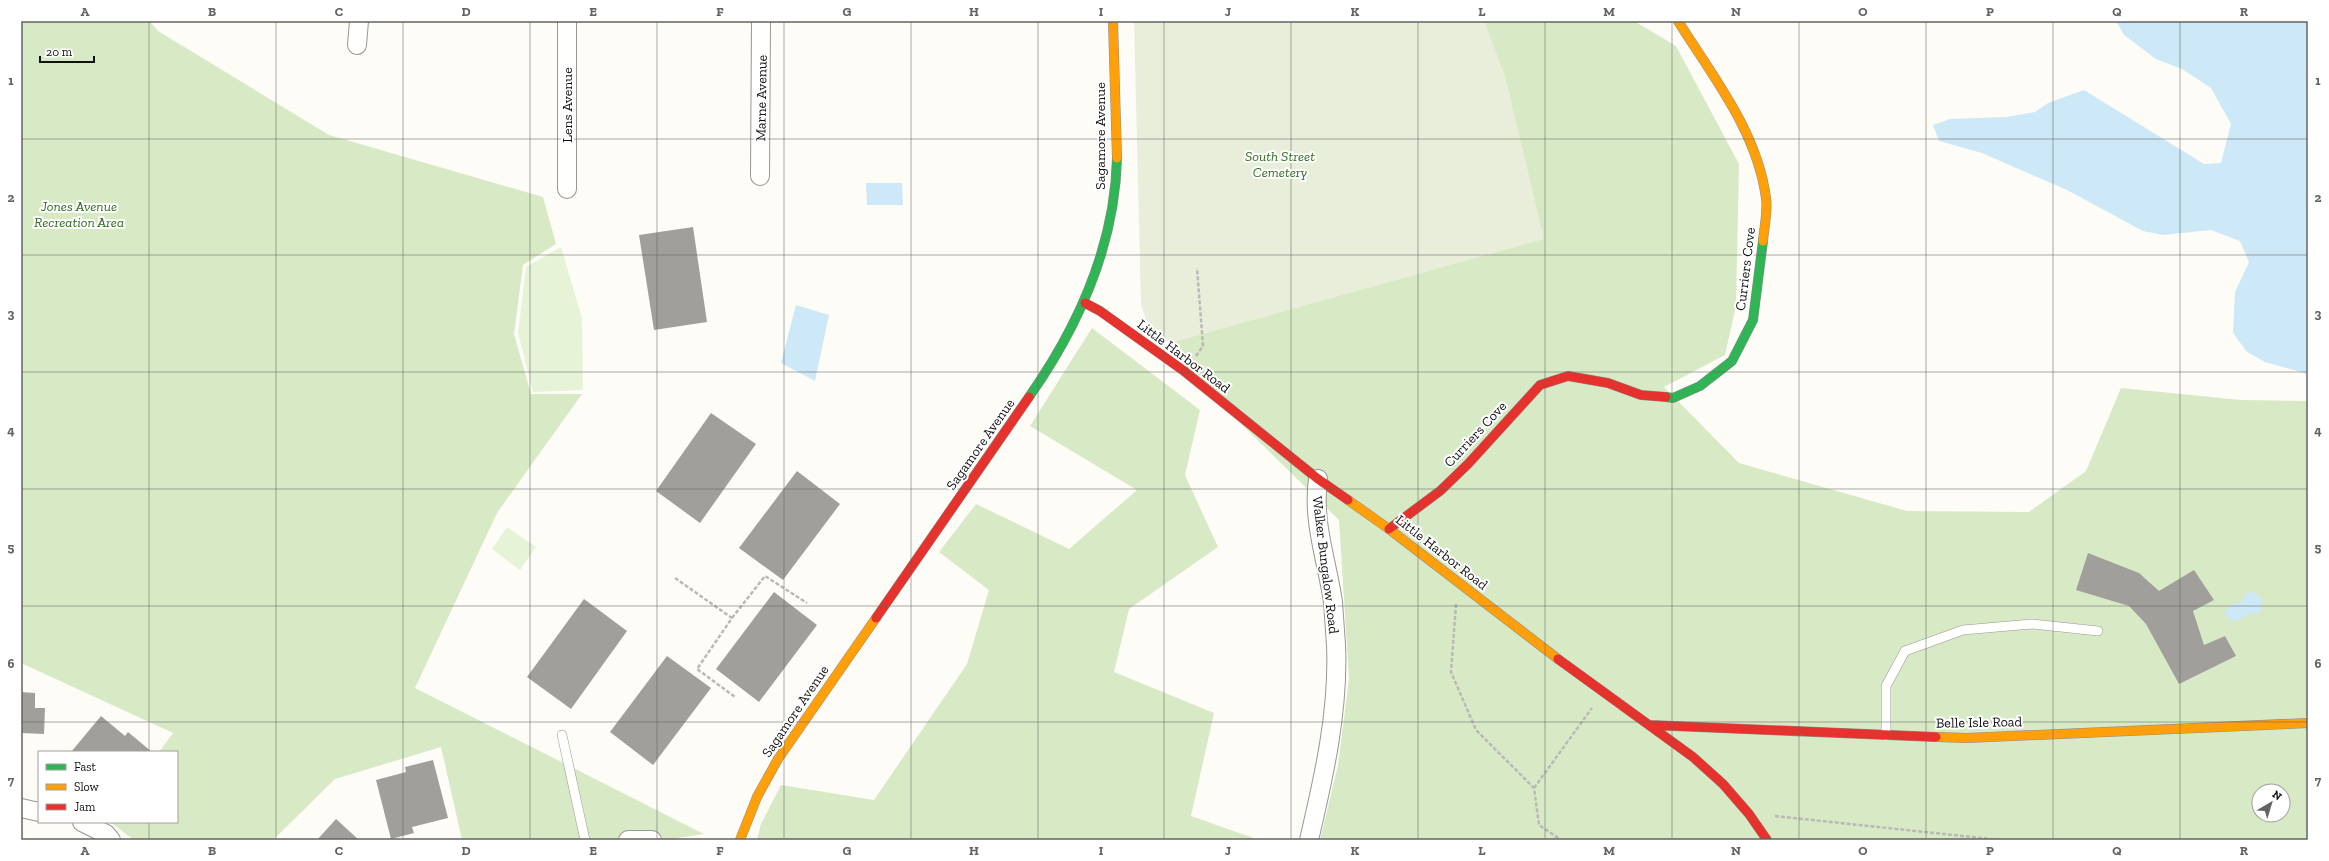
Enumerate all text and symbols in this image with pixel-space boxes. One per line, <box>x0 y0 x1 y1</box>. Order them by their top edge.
text: A <box>81 4 90 19</box>
text: B <box>208 4 216 19</box>
text: C <box>335 4 343 19</box>
text: D <box>461 4 471 19</box>
text: E <box>589 4 597 19</box>
text: F <box>716 4 724 19</box>
text: G <box>843 4 852 19</box>
text: H <box>969 4 979 19</box>
text: I <box>1099 4 1104 19</box>
text: J <box>1225 4 1231 19</box>
text: K <box>1351 4 1360 19</box>
text: L <box>1478 4 1486 19</box>
text: M <box>1603 4 1615 19</box>
text: N <box>1731 4 1741 19</box>
text: O <box>1858 4 1868 19</box>
text: P <box>1986 4 1994 19</box>
text: Q <box>2112 4 2122 19</box>
text: R <box>2240 4 2249 19</box>
scale bar <box>40 38 94 64</box>
text: 20 m <box>46 45 73 59</box>
street label: Marne Avenue <box>752 54 771 141</box>
street label: Lens Avenue <box>559 67 576 143</box>
text: 1 <box>8 73 14 88</box>
text: 1 <box>2315 73 2321 88</box>
street label: Sagamore Avenue <box>1092 82 1109 190</box>
park label: South Street Cemetery <box>1245 148 1315 181</box>
text: 2 <box>8 190 15 205</box>
text: 2 <box>2315 190 2322 205</box>
park label: Jones Avenue Recreation Area <box>34 198 124 231</box>
street label: Curriers Cove <box>1732 226 1759 312</box>
text: 3 <box>8 306 15 321</box>
text: 3 <box>2315 306 2322 321</box>
street label: Little Harbor Road <box>1134 316 1234 397</box>
street label: Sagamore Avenue <box>943 395 1018 493</box>
street label: Curriers Cove <box>1441 398 1510 471</box>
text: 4 <box>7 423 15 438</box>
text: 4 <box>2314 423 2322 438</box>
street label: Walker Bungalow Road <box>1309 495 1342 635</box>
street label: Little Harbor Road <box>1392 511 1491 594</box>
text: 5 <box>8 540 15 555</box>
text: 5 <box>2315 540 2322 555</box>
text: 6 <box>8 656 15 671</box>
text: 6 <box>2315 656 2322 671</box>
street label: Sagamore Avenue <box>758 662 833 761</box>
street label: Belle Isle Road <box>1936 713 2023 732</box>
legend <box>38 751 178 823</box>
text: Fast <box>74 760 97 774</box>
text: 7 <box>8 773 15 788</box>
text: 7 <box>2315 773 2322 788</box>
text: Slow <box>74 780 100 794</box>
north arrow <box>2251 783 2291 823</box>
text: N <box>2270 788 2285 804</box>
text: Jam <box>74 800 96 814</box>
text: A <box>81 843 90 858</box>
text: B <box>208 843 216 858</box>
text: C <box>335 843 343 858</box>
text: D <box>461 843 471 858</box>
text: E <box>589 843 597 858</box>
text: F <box>716 843 724 858</box>
text: G <box>843 843 852 858</box>
text: H <box>969 843 979 858</box>
text: I <box>1099 843 1104 858</box>
text: J <box>1225 843 1231 858</box>
text: K <box>1351 843 1360 858</box>
text: L <box>1478 843 1486 858</box>
text: M <box>1603 843 1615 858</box>
text: N <box>1731 843 1741 858</box>
text: O <box>1858 843 1868 858</box>
text: P <box>1986 843 1994 858</box>
text: Q <box>2112 843 2122 858</box>
text: R <box>2240 843 2249 858</box>

